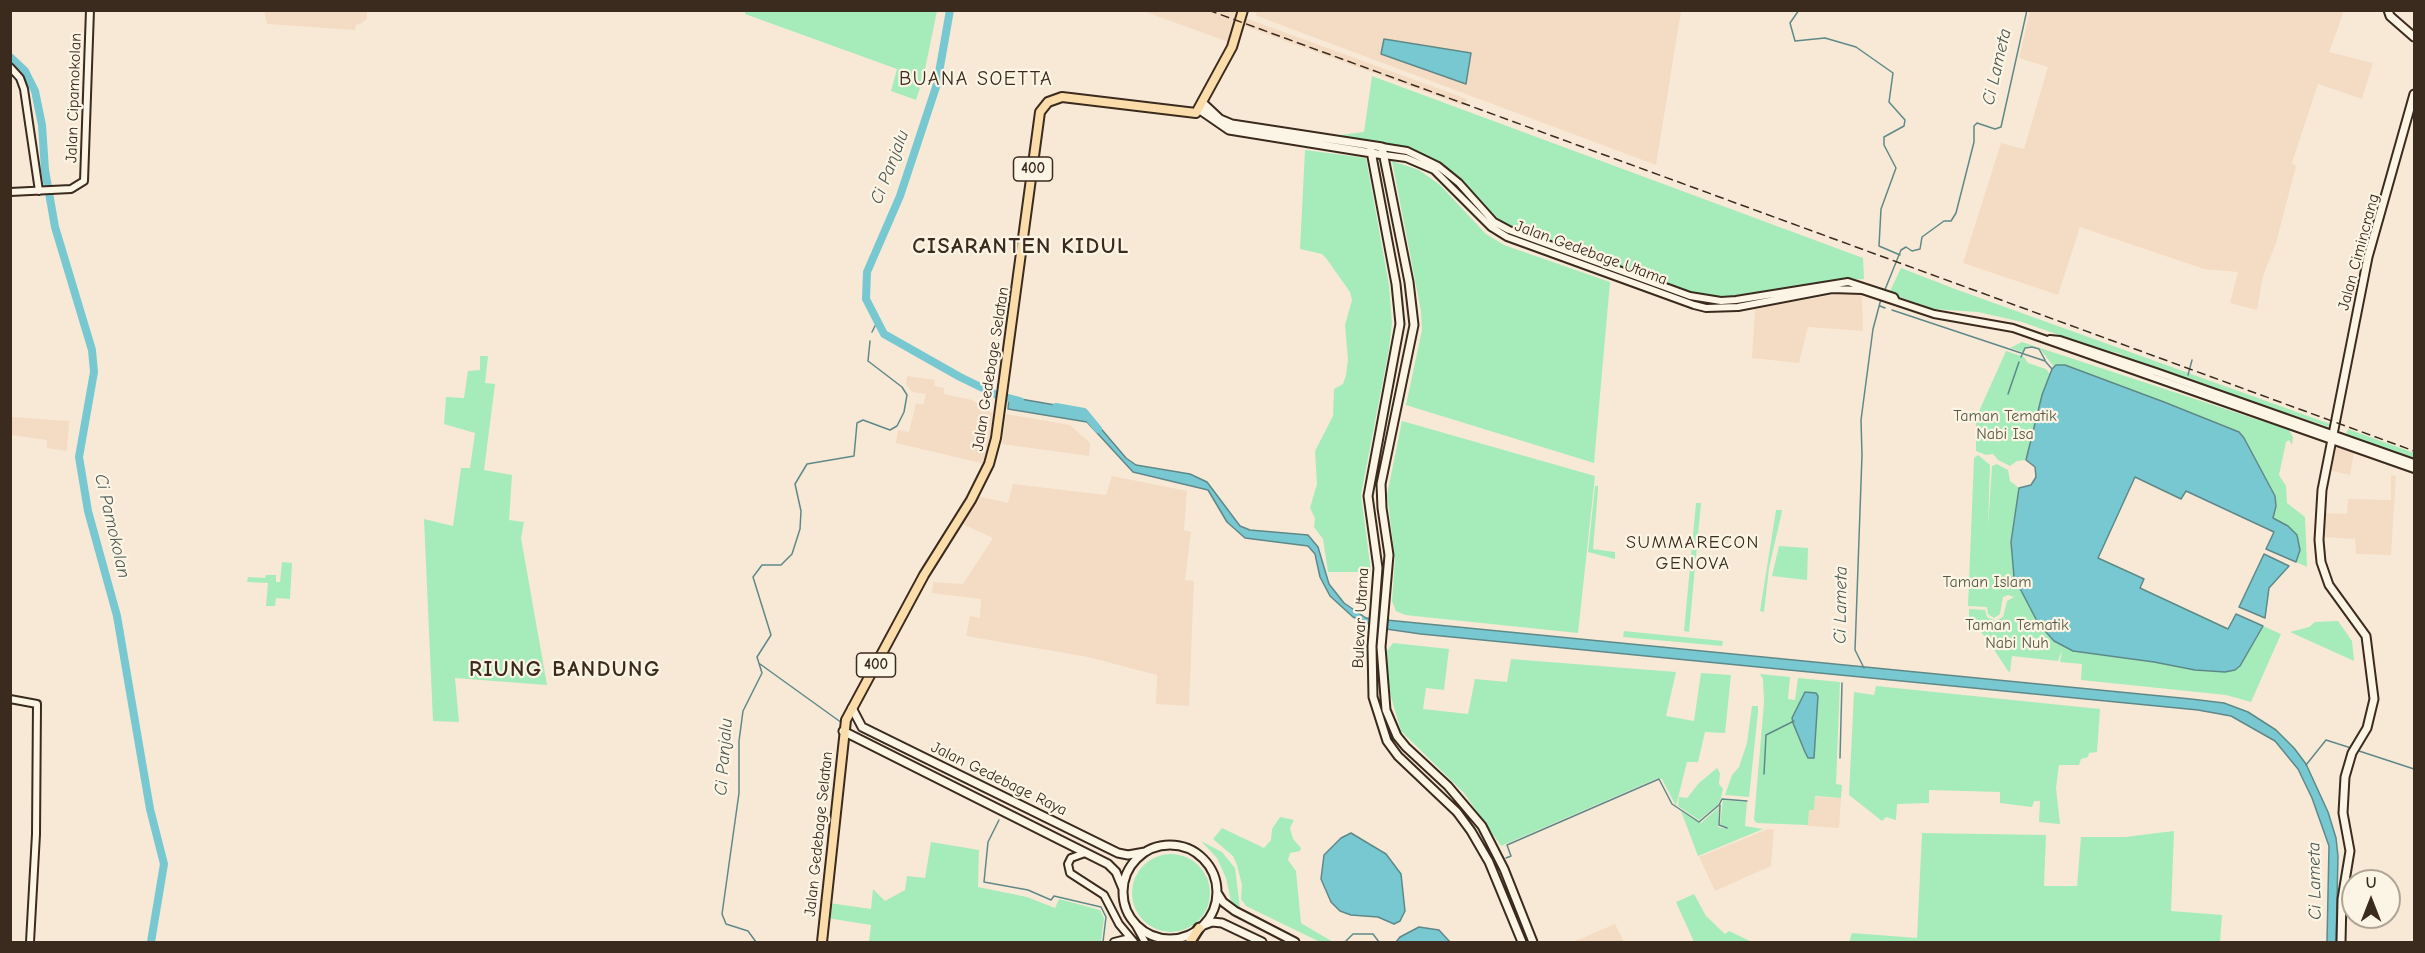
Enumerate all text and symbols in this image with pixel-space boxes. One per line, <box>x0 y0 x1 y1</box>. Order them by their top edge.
water label: Ci Lameta <box>1978 27 2016 107</box>
street label: Jalan Cipamokolan <box>62 33 86 163</box>
district label: BUANA SOETTA <box>899 67 1053 91</box>
water label: Ci Panjalu <box>866 127 914 207</box>
road number: 400 <box>1014 157 1052 181</box>
street label: Jalan Cimincrang <box>2334 192 2384 312</box>
street label: Jalan Gedebage Utama <box>1512 216 1670 290</box>
district label: CISARANTEN KIDUL <box>912 234 1130 260</box>
street label: Jalan Gedebage Selatan <box>969 286 1013 452</box>
park label: Taman Tematik Nabi Isa <box>1953 406 2057 444</box>
water label: Ci Pamokolan <box>90 472 134 580</box>
district label: SUMMARECON GENOVA <box>1626 532 1760 574</box>
water label: Ci Lameta <box>1830 566 1852 644</box>
street label: Bulevar Utama <box>1349 567 1373 669</box>
park label: Taman Islam <box>1943 572 2031 592</box>
park label: Taman Tematik Nabi Nuh <box>1965 615 2069 653</box>
road number: 400 <box>856 653 896 677</box>
district label: RIUNG BANDUNG <box>469 657 661 683</box>
water label: Ci Panjalu <box>711 718 737 796</box>
street label: Jalan Gedebage Raya <box>928 738 1070 820</box>
street label: Jalan Gedebage Selatan <box>801 750 837 918</box>
water label: Ci Lameta <box>2304 842 2326 920</box>
north arrow <box>2341 869 2401 929</box>
text: U <box>2366 874 2376 892</box>

